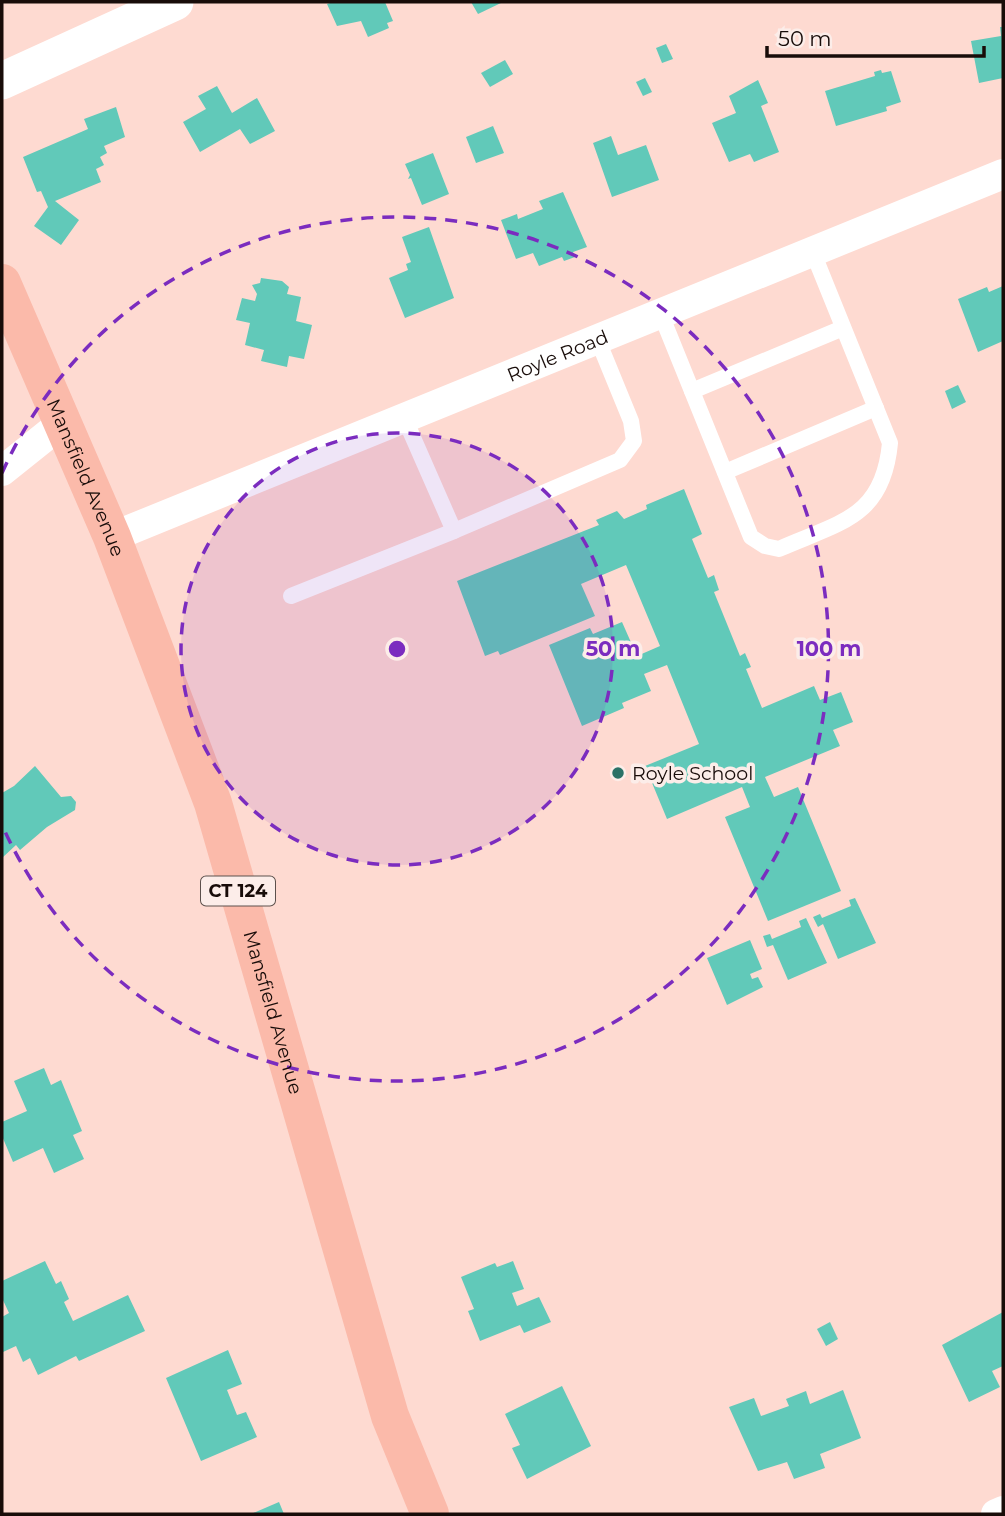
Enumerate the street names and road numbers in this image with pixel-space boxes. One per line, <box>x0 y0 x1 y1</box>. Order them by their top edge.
street label: Royle Road <box>504 325 612 387</box>
street label: Mansfield Avenue <box>42 395 129 560</box>
road number: CT 124 <box>201 876 275 906</box>
street label: Mansfield Avenue <box>238 928 307 1097</box>

